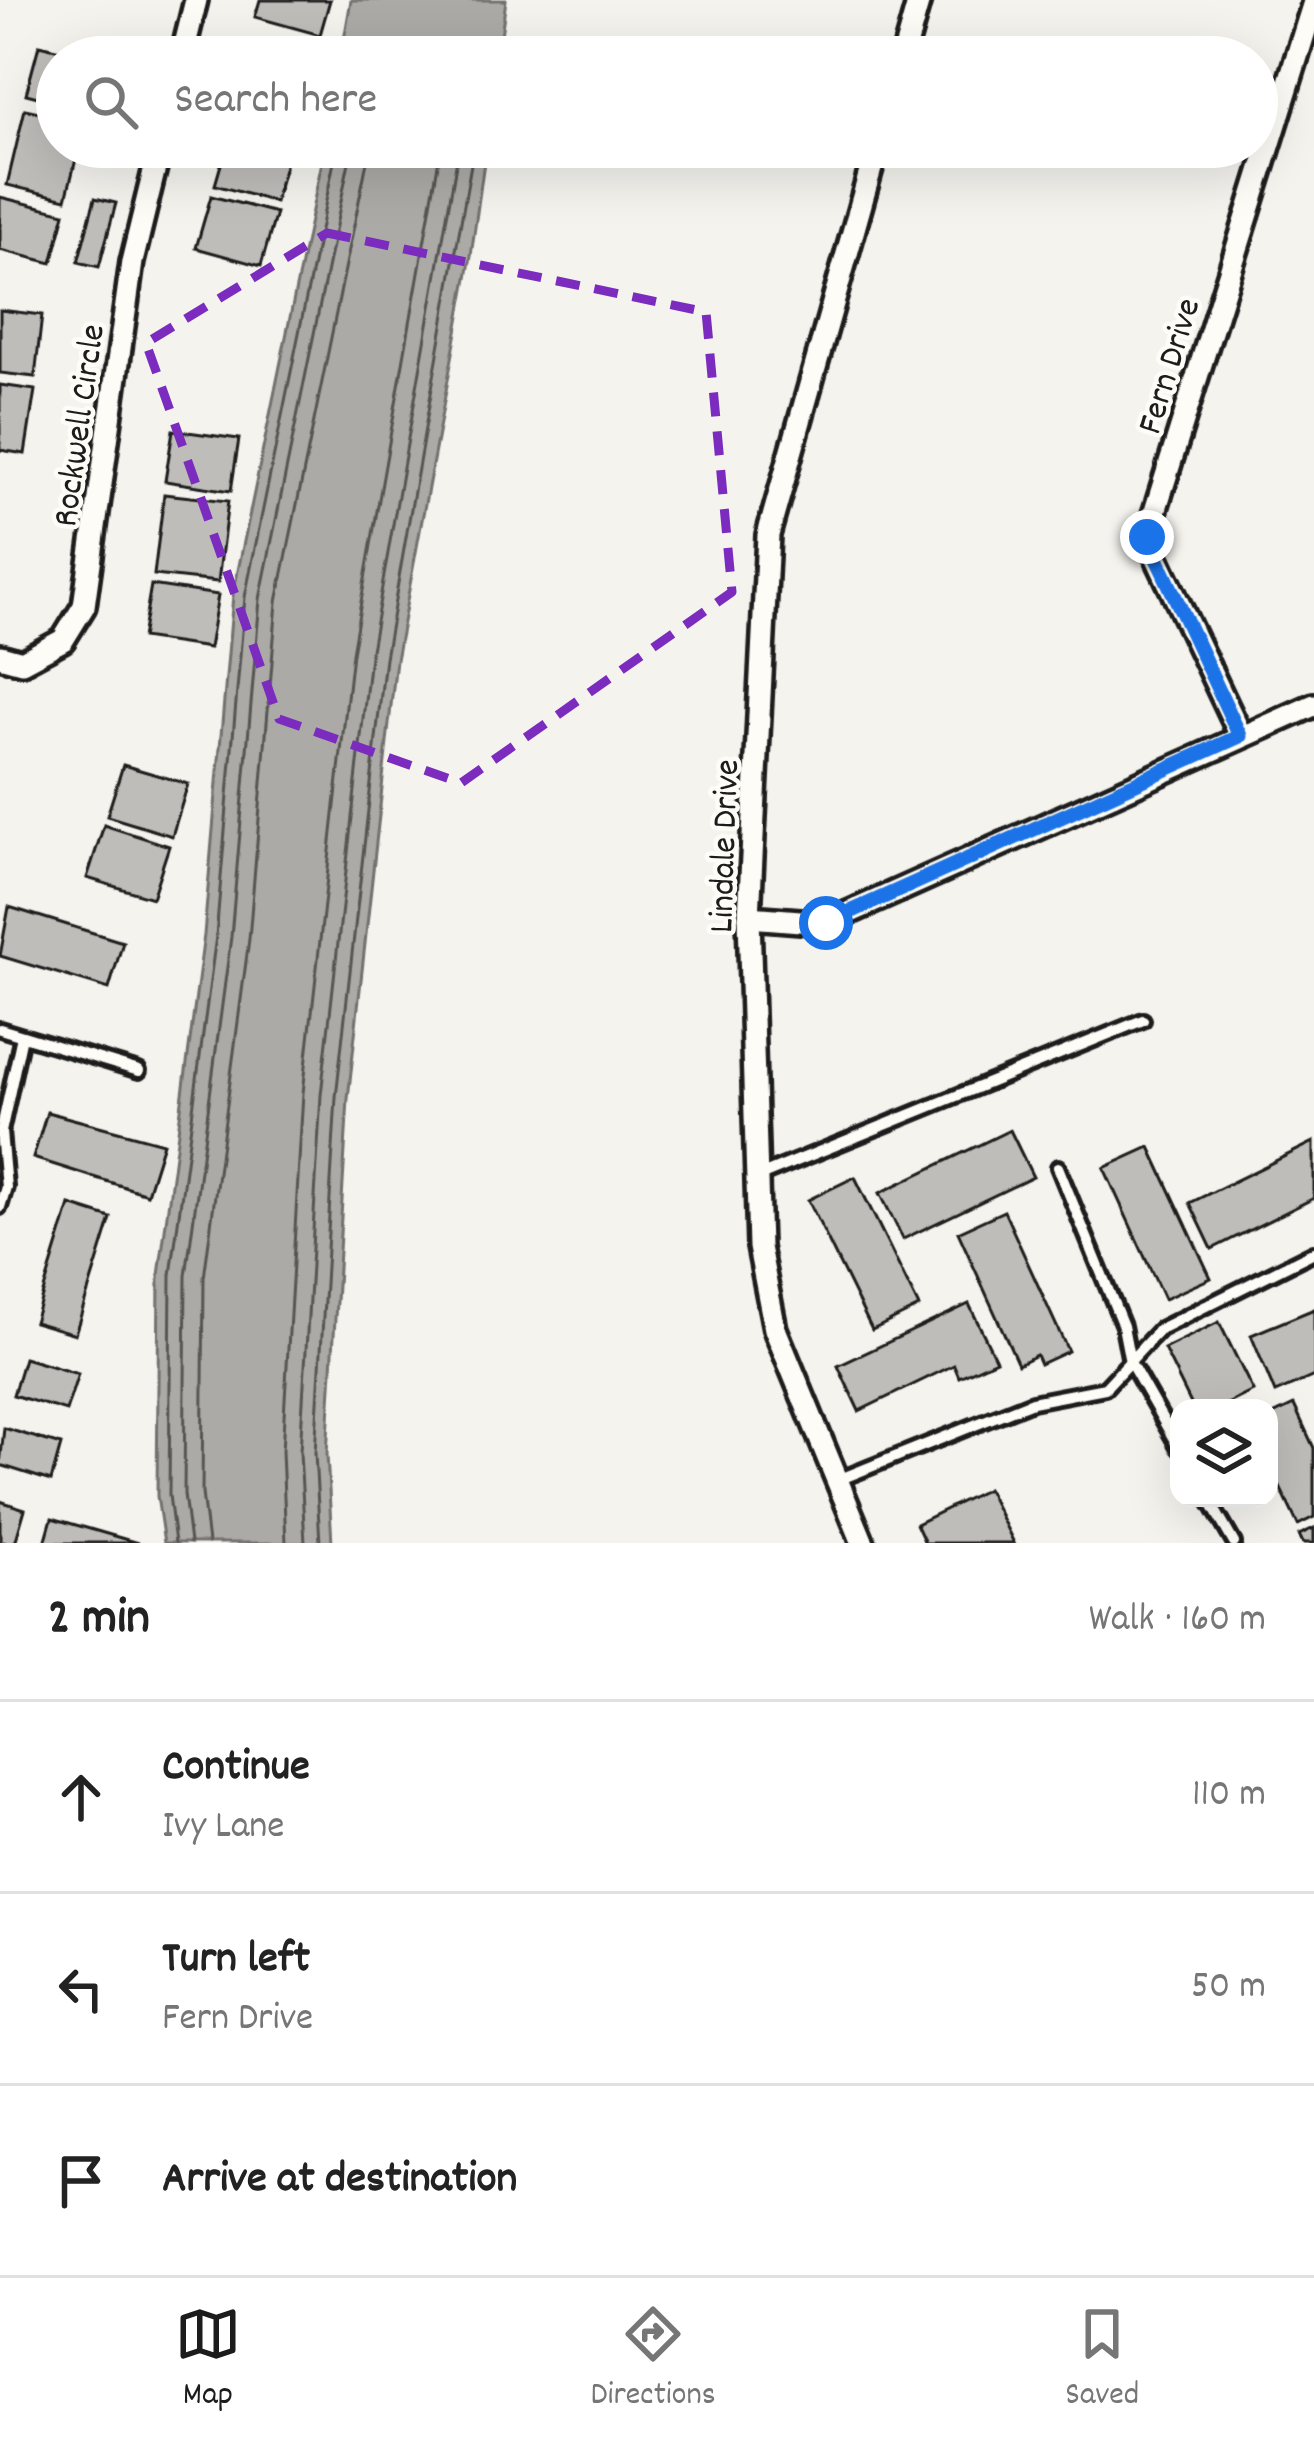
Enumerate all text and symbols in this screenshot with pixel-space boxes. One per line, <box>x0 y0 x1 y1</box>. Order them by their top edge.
search box <box>36 36 1278 168</box>
icon: search <box>78 69 144 135</box>
text: Search here <box>174 70 377 134</box>
street label: Fern Drive <box>1126 292 1217 441</box>
street label: Rockwell Circle <box>42 321 122 530</box>
route end <box>1120 510 1174 564</box>
street label: Lindale Drive <box>698 758 756 934</box>
route start <box>799 896 853 950</box>
map controls <box>1170 1399 1278 1507</box>
button: layers <box>1170 1399 1278 1507</box>
text: 2 min <box>48 1585 150 1657</box>
text: Walk · 160 m <box>1089 1594 1266 1649</box>
text: Continue <box>162 1737 310 1801</box>
icon: ahead <box>48 1764 114 1830</box>
text: 110 m <box>1192 1769 1266 1824</box>
text: Ivy Lane <box>162 1801 285 1856</box>
text: Turn left <box>162 1929 310 1993</box>
icon: left <box>48 1956 114 2022</box>
text: 50 m <box>1191 1961 1266 2016</box>
text: Fern Drive <box>162 1993 313 2048</box>
icon: arrive <box>48 2148 114 2214</box>
text: Arrive at destination <box>162 2149 517 2213</box>
tab: Map <box>175 2301 241 2420</box>
tab: Directions <box>591 2301 716 2420</box>
tab: Saved <box>1065 2301 1139 2420</box>

